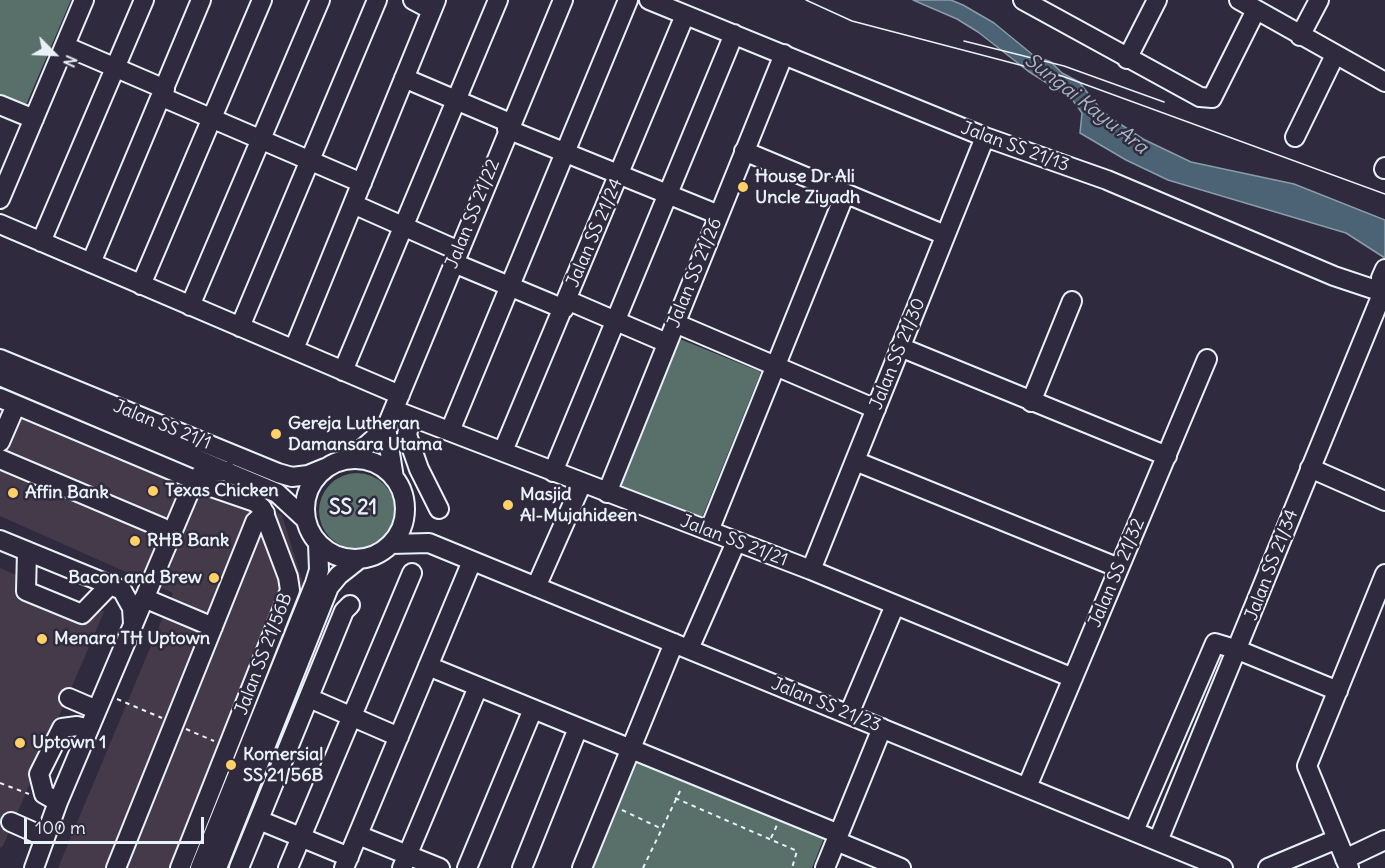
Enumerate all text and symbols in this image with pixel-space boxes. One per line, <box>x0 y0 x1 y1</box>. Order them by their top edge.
north arrow <box>24 24 84 84</box>
water label: Sungai Kayu Ara <box>1020 48 1152 160</box>
text: N <box>59 52 82 70</box>
street label: Jalan SS 21/13 <box>958 117 1072 177</box>
street label: Jalan SS 21/22 <box>441 156 505 272</box>
place label: House Dr Ali Uncle Ziyadh <box>755 166 860 208</box>
street label: Jalan SS 21/24 <box>562 175 628 291</box>
marker: House Dr Ali Uncle Ziyadh <box>736 180 750 194</box>
street label: Jalan SS 21/26 <box>663 215 727 331</box>
street label: Jalan SS 21/30 <box>866 295 930 413</box>
street label: Jalan SS 21/1 <box>110 396 214 454</box>
place label: Gereja Lutheran Damansara Utama <box>288 413 442 456</box>
marker: Gereja Lutheran Damansara Utama <box>269 427 283 441</box>
place label: Texas Chicken <box>165 480 279 502</box>
place label: Affin Bank <box>25 482 109 504</box>
marker: Texas Chicken <box>146 484 160 498</box>
place label: Masjid Al-Mujahideen <box>520 484 637 526</box>
marker: Affin Bank <box>6 486 20 500</box>
district label: SS 21 <box>329 495 377 521</box>
marker: Masjid Al-Mujahideen <box>501 498 515 512</box>
street label: Jalan SS 21/34 <box>1241 507 1303 623</box>
street label: Jalan SS 21/21 <box>677 511 791 571</box>
street label: Jalan SS 21/32 <box>1084 515 1150 631</box>
place label: RHB Bank <box>147 530 229 552</box>
marker: RHB Bank <box>128 534 142 548</box>
place label: Bacon and Brew <box>68 567 202 589</box>
marker: Bacon and Brew <box>207 571 221 585</box>
street label: Jalan SS 21/56B <box>231 590 297 718</box>
place label: Menara TH Uptown <box>54 628 210 650</box>
marker: Menara TH Uptown <box>35 632 49 646</box>
street label: Jalan SS 21/23 <box>768 673 884 737</box>
place label: Uptown 1 <box>32 732 106 754</box>
marker: Uptown 1 <box>13 736 27 750</box>
place label: Komersial SS 21/56B <box>243 744 323 786</box>
marker: Komersial SS 21/56B <box>224 758 238 772</box>
scale bar <box>27 805 207 843</box>
text: 100 m <box>35 816 86 839</box>

